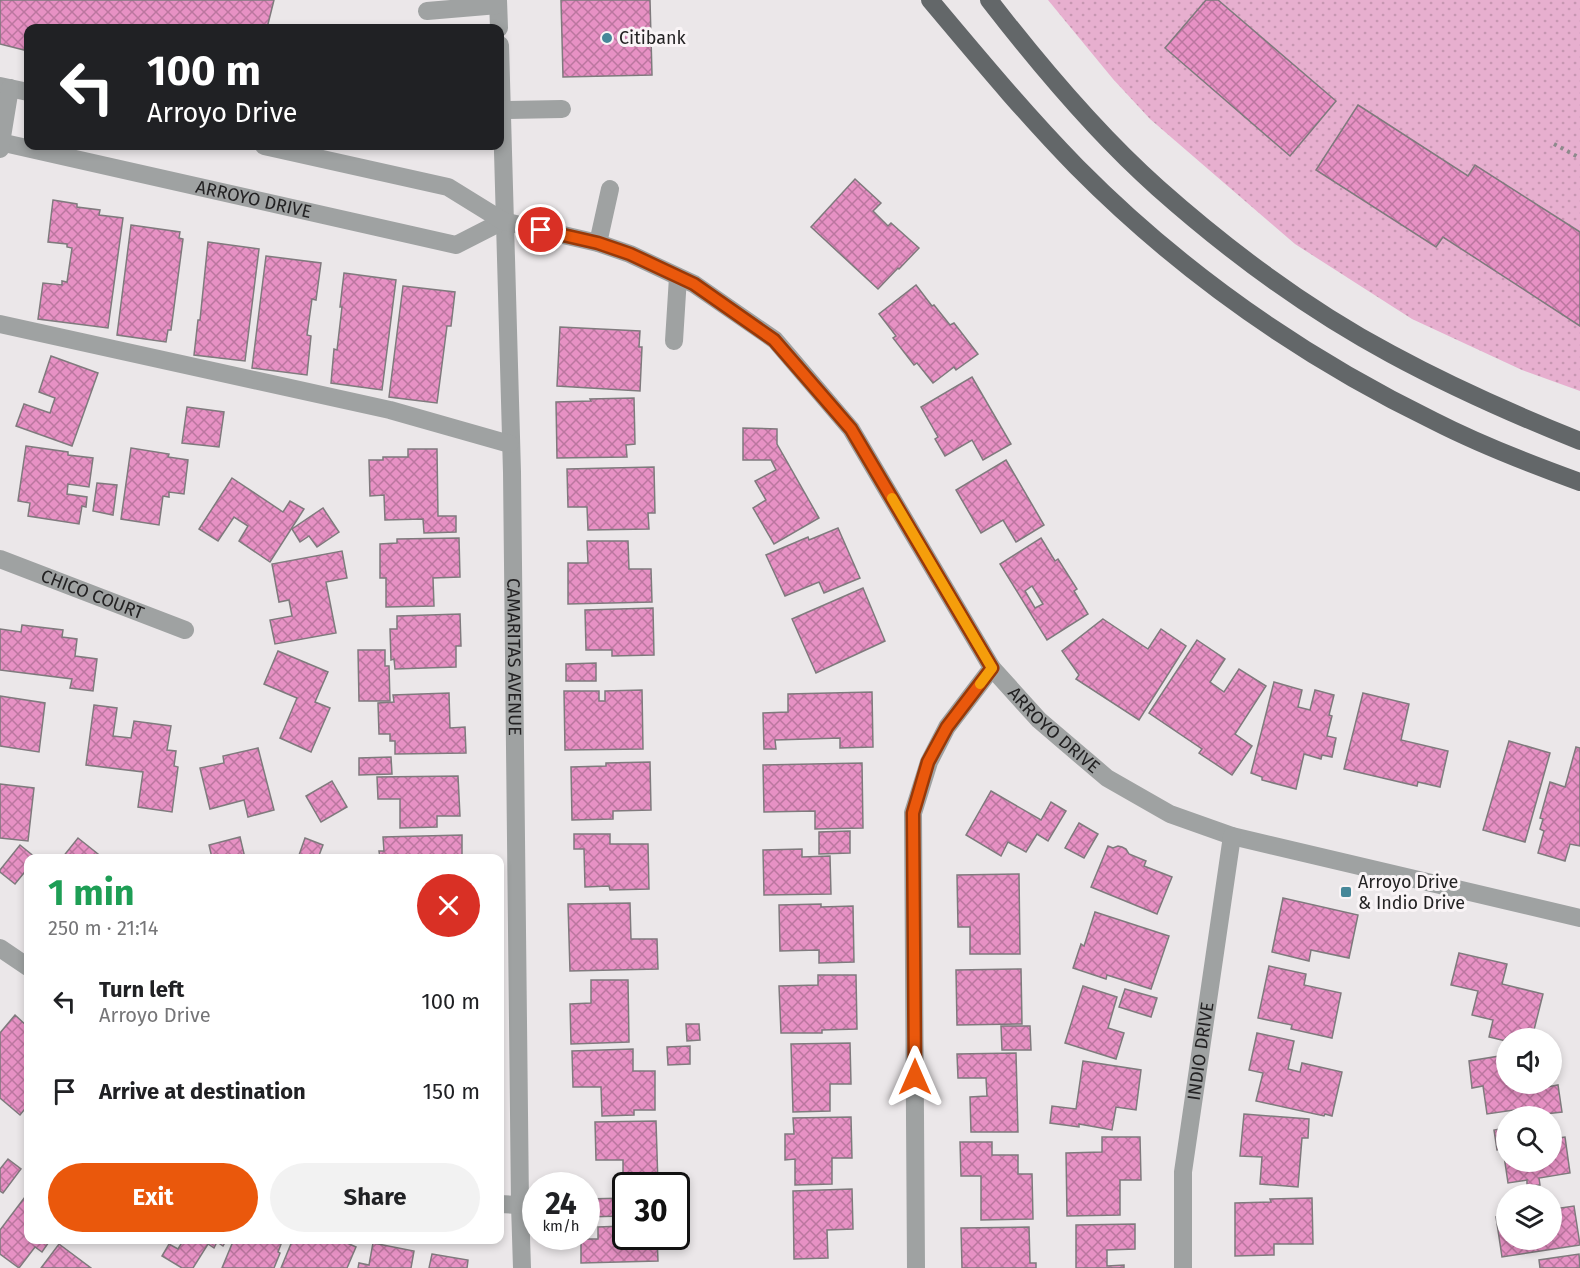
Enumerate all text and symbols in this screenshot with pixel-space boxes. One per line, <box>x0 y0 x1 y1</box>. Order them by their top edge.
place label: Citibank <box>619 27 687 49</box>
marker: Citibank <box>600 31 614 45</box>
text: 100 m <box>147 46 261 96</box>
icon: left <box>48 48 126 126</box>
text: Arroyo Drive <box>147 97 298 129</box>
street label: ARROYO DRIVE <box>194 176 314 223</box>
pin <box>515 204 566 255</box>
icon: arrive <box>524 213 557 246</box>
street label: CHICO COURT <box>38 565 148 624</box>
street label: CAMARITAS AVENUE <box>502 578 526 736</box>
street label: ARROYO DRIVE <box>1003 682 1104 778</box>
text: 1 min <box>48 871 135 915</box>
place label: Arroyo Drive & Indio Drive <box>1358 871 1465 914</box>
button: close <box>417 874 480 937</box>
marker: Arroyo Drive & Indio Drive <box>1339 885 1353 899</box>
text: 250 m · 21:14 <box>48 916 158 940</box>
text: Turn left <box>99 976 184 1003</box>
icon: left <box>48 985 81 1018</box>
text: 100 m <box>421 988 480 1015</box>
street label: INDIO DRIVE <box>1183 1001 1219 1102</box>
text: Arroyo Drive <box>99 1003 211 1027</box>
map controls <box>1496 1028 1562 1250</box>
button: sound <box>1496 1028 1562 1094</box>
position arrow <box>883 1045 947 1109</box>
icon: arrive <box>48 1075 81 1108</box>
text: Arrive at destination <box>99 1078 306 1105</box>
text: 150 m <box>422 1078 480 1105</box>
button: search <box>1496 1106 1562 1172</box>
button: Exit <box>48 1163 258 1232</box>
button: Share <box>270 1163 480 1232</box>
speed limit sign: 30 <box>612 1172 690 1250</box>
button: layers <box>1496 1184 1562 1250</box>
text: 24 <box>545 1186 577 1222</box>
text: km/h <box>542 1217 580 1235</box>

